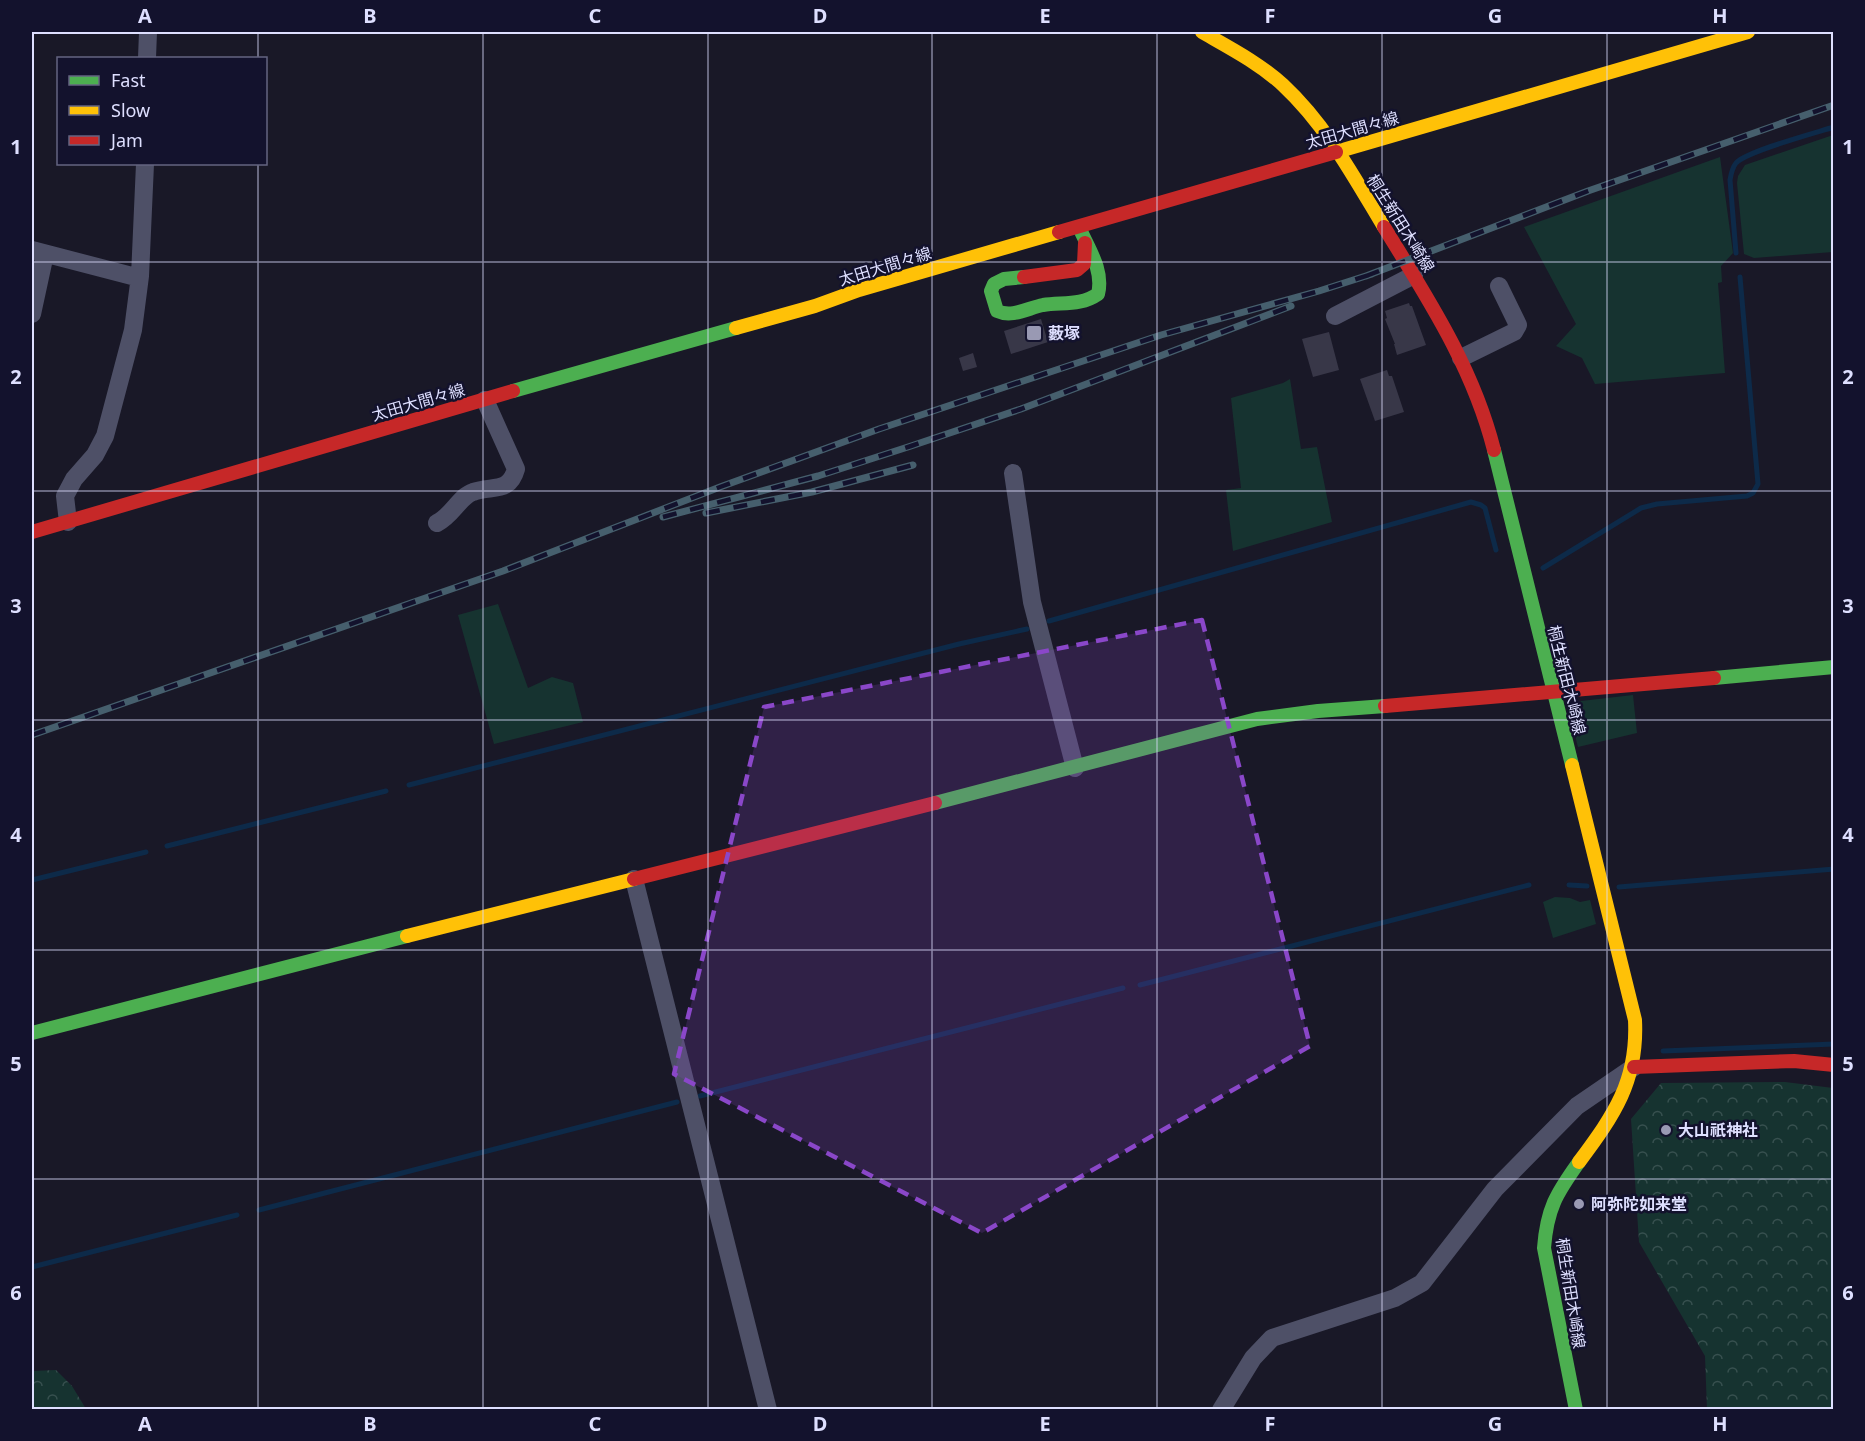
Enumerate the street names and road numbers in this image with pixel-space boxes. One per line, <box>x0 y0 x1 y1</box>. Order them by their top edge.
street label: 太田大間々線 <box>1303 106 1401 154</box>
street label: 桐生新田木崎線 <box>1362 170 1440 276</box>
street label: 太田大間々線 <box>836 241 934 291</box>
street label: 太田大間々線 <box>369 378 467 426</box>
street label: 桐生新田木崎線 <box>1543 623 1591 737</box>
street label: 桐生新田木崎線 <box>1551 1236 1591 1350</box>

